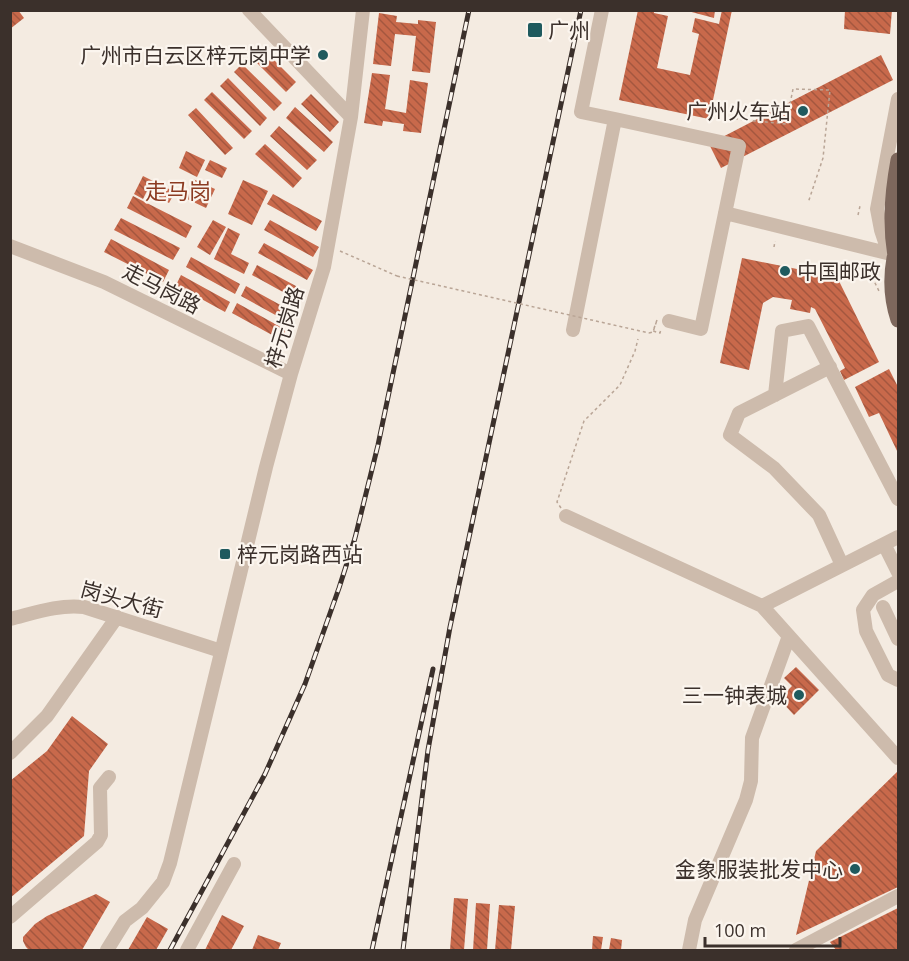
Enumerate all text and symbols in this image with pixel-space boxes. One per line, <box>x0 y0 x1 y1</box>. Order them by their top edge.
place label: 广州 <box>548 16 590 44</box>
marker: 广州 <box>526 21 544 39</box>
place label: 广州市白云区梓元岗中学 <box>80 41 311 69</box>
marker: 广州市白云区梓元岗中学 <box>316 48 330 62</box>
place label: 广州火车站 <box>686 97 791 125</box>
marker: 广州火车站 <box>796 104 810 118</box>
district label: 走马岗 <box>145 175 211 205</box>
street label: 走马岗路 <box>118 256 206 320</box>
place label: 中国邮政 <box>797 257 881 285</box>
marker: 中国邮政 <box>778 264 792 278</box>
street label: 梓元岗路 <box>258 283 310 371</box>
place label: 梓元岗路西站 <box>237 540 363 568</box>
marker: 梓元岗路西站 <box>218 547 232 561</box>
street label: 岗头大街 <box>78 575 166 623</box>
place label: 三一钟表城 <box>682 681 787 709</box>
marker: 三一钟表城 <box>792 688 806 702</box>
place label: 金象服装批发中心 <box>675 855 843 883</box>
marker: 金象服装批发中心 <box>848 862 862 876</box>
scale bar <box>705 910 840 948</box>
text: 100 m <box>714 918 766 942</box>

